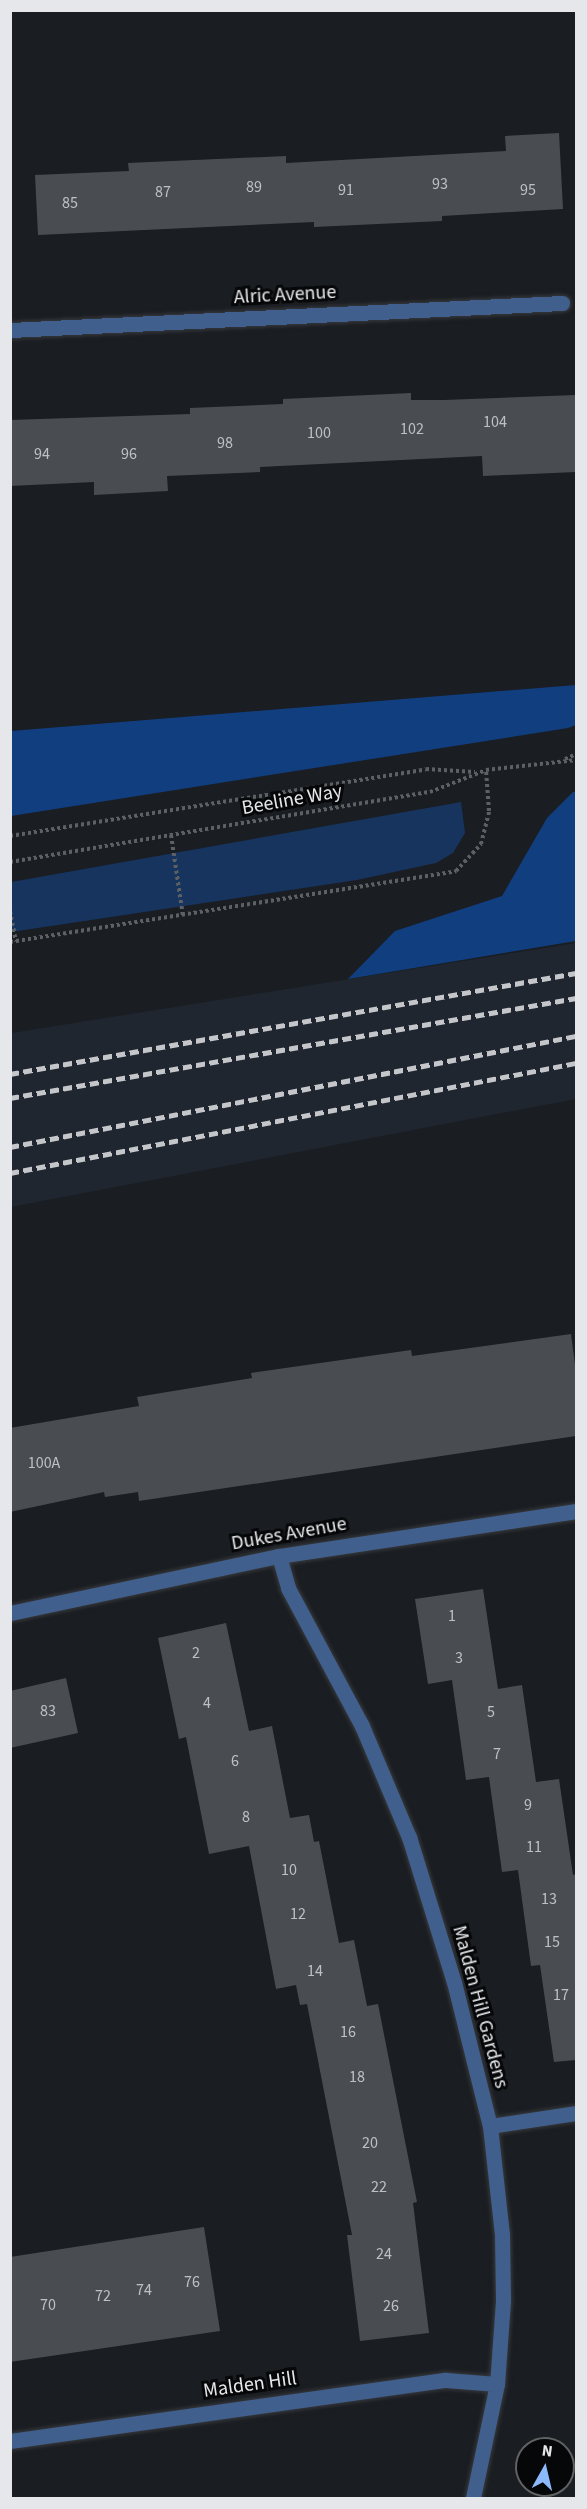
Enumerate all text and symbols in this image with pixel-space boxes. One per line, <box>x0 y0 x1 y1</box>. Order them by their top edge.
house number: 93 <box>432 174 448 194</box>
house number: 89 <box>246 177 262 197</box>
house number: 91 <box>338 180 354 200</box>
house number: 95 <box>520 180 536 200</box>
house number: 87 <box>155 182 171 202</box>
house number: 85 <box>62 193 78 213</box>
street label: Alric Avenue <box>233 280 337 310</box>
house number: 104 <box>483 412 507 432</box>
house number: 102 <box>400 419 424 439</box>
house number: 100 <box>307 423 331 443</box>
house number: 98 <box>217 433 233 453</box>
house number: 94 <box>34 444 50 464</box>
house number: 96 <box>121 444 137 464</box>
street label: Beeline Way <box>240 779 344 821</box>
house number: 100A <box>28 1453 60 1473</box>
street label: Dukes Avenue <box>229 1512 349 1556</box>
house number: 1 <box>448 1606 456 1626</box>
house number: 2 <box>192 1643 200 1663</box>
house number: 3 <box>455 1648 463 1668</box>
house number: 4 <box>203 1693 211 1713</box>
house number: 83 <box>40 1701 56 1721</box>
house number: 5 <box>487 1702 495 1722</box>
house number: 7 <box>493 1744 501 1764</box>
house number: 6 <box>231 1751 239 1771</box>
house number: 9 <box>524 1795 532 1815</box>
house number: 8 <box>242 1807 250 1827</box>
house number: 11 <box>526 1837 542 1857</box>
house number: 10 <box>281 1860 297 1880</box>
house number: 13 <box>541 1889 557 1909</box>
house number: 12 <box>290 1904 306 1924</box>
street label: Malden Hill Gardens <box>447 1923 513 2091</box>
house number: 15 <box>544 1932 560 1952</box>
house number: 14 <box>307 1961 323 1981</box>
house number: 17 <box>553 1985 569 2005</box>
house number: 16 <box>340 2022 356 2042</box>
house number: 18 <box>349 2067 365 2087</box>
house number: 20 <box>362 2133 378 2153</box>
house number: 22 <box>371 2177 387 2197</box>
house number: 24 <box>376 2244 392 2264</box>
house number: 76 <box>184 2272 200 2292</box>
house number: 74 <box>136 2280 152 2300</box>
house number: 72 <box>95 2286 111 2306</box>
house number: 70 <box>40 2295 56 2315</box>
house number: 26 <box>383 2296 399 2316</box>
street label: Malden Hill <box>202 2367 298 2403</box>
north arrow <box>515 2437 575 2497</box>
text: N <box>540 2440 554 2463</box>

